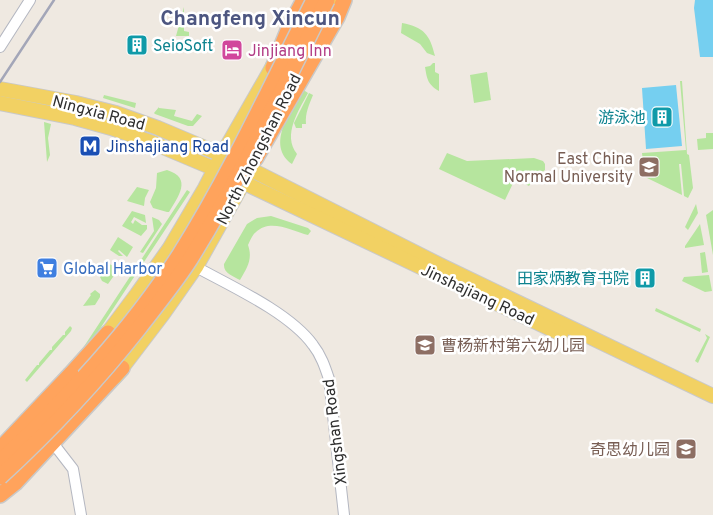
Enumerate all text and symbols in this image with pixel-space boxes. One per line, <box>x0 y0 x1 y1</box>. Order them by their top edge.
district label: Changfeng Xincun <box>160 6 340 33</box>
building icon: SeioSoft <box>125 33 149 57</box>
place label: SeioSoft <box>153 37 213 57</box>
hotel icon: Jinjiang Inn <box>220 38 244 62</box>
place label: Jinjiang Inn <box>248 42 332 62</box>
street label: North Zhongshan Road <box>213 71 307 229</box>
street label: Ningxia Road <box>50 92 147 136</box>
building icon: 游泳池 <box>650 105 674 129</box>
place label: 游泳池 <box>598 109 646 129</box>
metro station icon: Jinshajiang Road <box>78 134 102 158</box>
place label: Jinshajiang Road <box>106 138 229 158</box>
place label: East China Normal University <box>504 150 633 188</box>
school or university icon: East China Normal University <box>637 155 661 179</box>
supermarket icon: Global Harbor <box>35 256 59 280</box>
place label: Global Harbor <box>63 260 163 280</box>
street label: Jinshajiang Road <box>417 261 537 331</box>
building icon: 田家炳教育书院 <box>633 266 657 290</box>
place label: 田家炳教育书院 <box>517 270 629 290</box>
school or university icon: 曹杨新村第六幼儿园 <box>413 333 437 357</box>
place label: 曹杨新村第六幼儿园 <box>441 337 585 357</box>
street label: Xingshan Road <box>320 378 352 486</box>
school or university icon: 奇思幼儿园 <box>674 437 698 461</box>
place label: 奇思幼儿园 <box>590 441 670 461</box>

